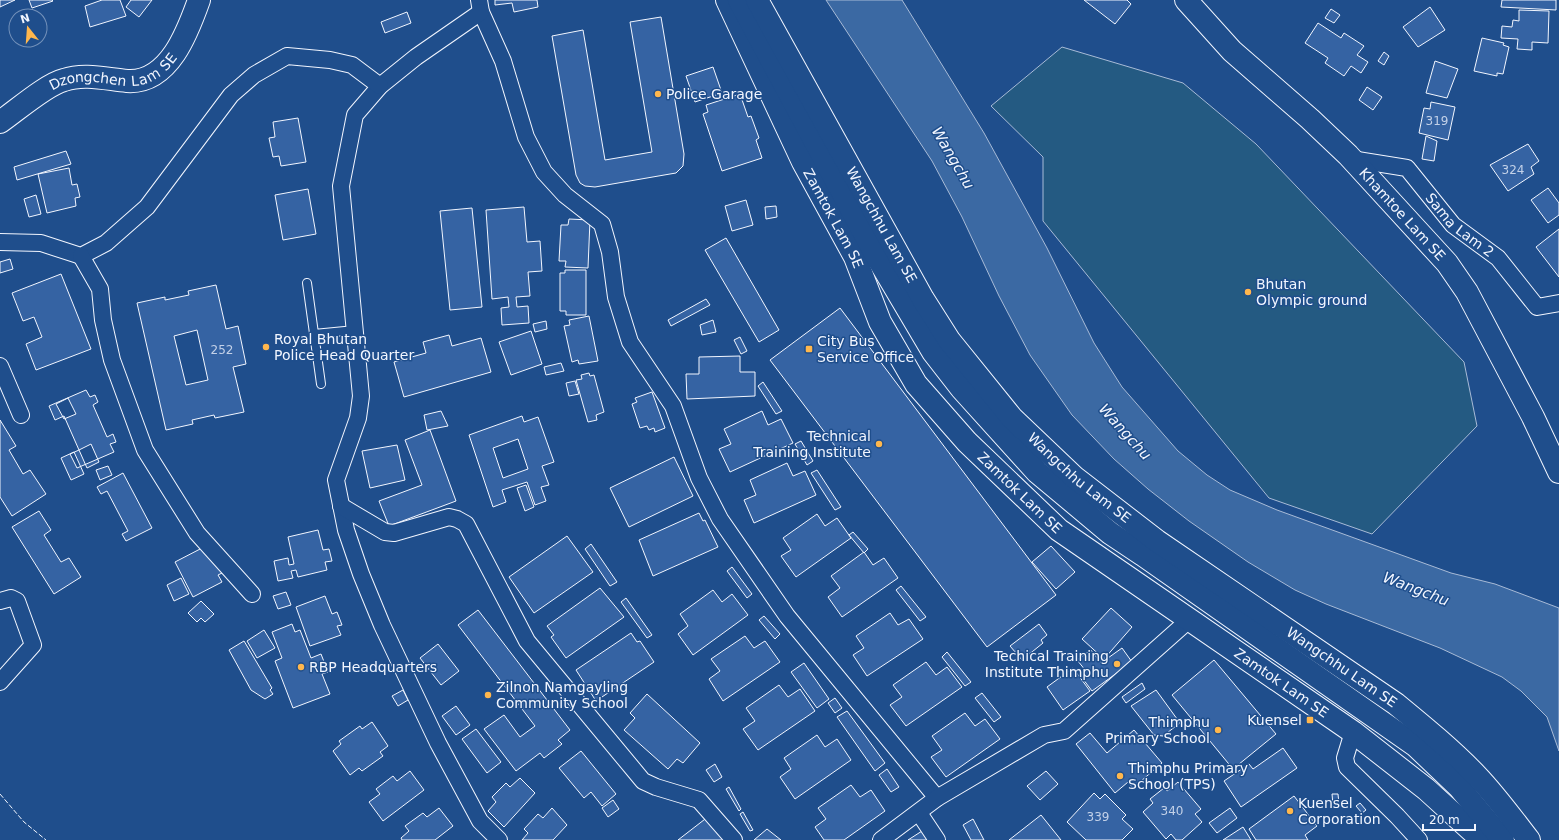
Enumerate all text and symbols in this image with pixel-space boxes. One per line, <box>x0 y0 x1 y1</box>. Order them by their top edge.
north arrow <box>8 8 48 48</box>
text: N <box>19 11 32 26</box>
street label: Dzongchen Lam SE <box>46 50 180 93</box>
place label: Police Garage <box>666 86 762 102</box>
marker: Police Garage <box>653 89 663 99</box>
house number: 319 <box>1426 114 1448 128</box>
water label: Wangchu <box>928 123 978 193</box>
house number: 324 <box>1502 163 1524 177</box>
street label: Wangchhu Lam SE <box>843 164 920 286</box>
street label: Khamtoe Lam SE <box>1356 165 1449 264</box>
street label: Zamtok Lam SE <box>800 166 866 270</box>
street label: Sama Lam 2 <box>1422 190 1497 260</box>
place label: Bhutan Olympic ground <box>1256 276 1367 308</box>
marker: Bhutan Olympic ground <box>1243 287 1253 297</box>
place label: Royal Bhutan Police Head Quarter <box>274 331 414 363</box>
place label: City Bus Service Office <box>817 333 914 365</box>
marker: Royal Bhutan Police Head Quarter <box>261 342 271 352</box>
house number: 252 <box>211 343 233 357</box>
marker: City Bus Service Office <box>804 344 814 354</box>
water label: Wangchu <box>1095 400 1155 464</box>
place label: Technical Training Institute <box>752 428 871 460</box>
street label: Wangchhu Lam SE <box>1025 429 1134 526</box>
marker: Technical Training Institute <box>874 439 884 449</box>
street label: Zamtok Lam SE <box>974 449 1065 537</box>
water label: Wangchu <box>1380 568 1452 610</box>
street label: Wangchhu Lam SE <box>1284 624 1400 710</box>
street label: Zamtok Lam SE <box>1231 645 1332 721</box>
place label: Techical Training Institute Thimphu <box>985 648 1109 680</box>
place label: RBP Headquarters <box>309 659 437 675</box>
marker: Techical Training Institute Thimphu <box>1112 659 1122 669</box>
marker: RBP Headquarters <box>296 662 306 672</box>
place label: Zilnon Namgayling Community School <box>496 679 628 711</box>
marker: Zilnon Namgayling Community School <box>483 690 493 700</box>
place label: Kuensel <box>1247 712 1302 728</box>
place label: Thimphu Primary School <box>1105 714 1210 746</box>
marker: Kuensel <box>1305 715 1315 725</box>
marker: Thimphu Primary School <box>1213 725 1223 735</box>
place label: Thimphu Primary School (TPS) <box>1127 760 1248 792</box>
marker: Thimphu Primary School (TPS) <box>1115 771 1125 781</box>
place label: Kuensel Corporation <box>1298 795 1381 827</box>
house number: 340 <box>1161 804 1183 818</box>
marker: Kuensel Corporation <box>1285 806 1295 816</box>
scale bar <box>1423 806 1475 832</box>
house number: 339 <box>1087 810 1109 824</box>
text: 20 m <box>1429 813 1460 827</box>

